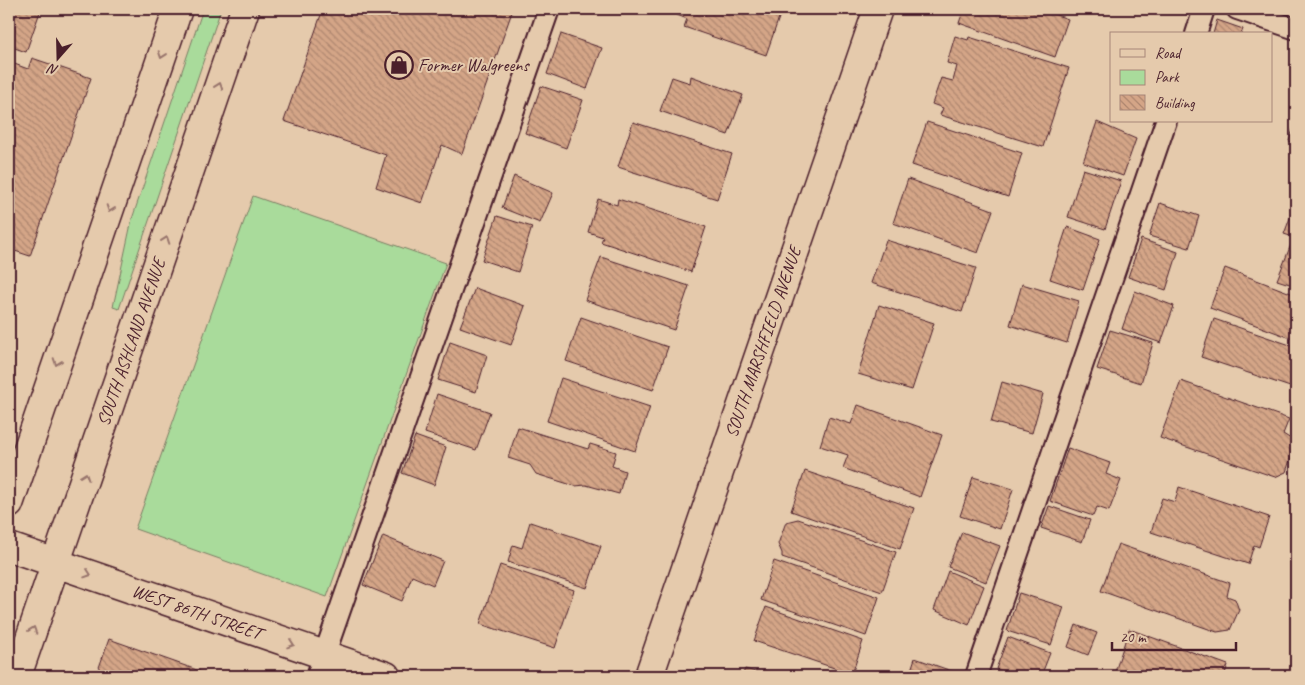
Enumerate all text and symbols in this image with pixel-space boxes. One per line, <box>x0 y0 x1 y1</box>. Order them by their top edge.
north arrow <box>32 32 82 82</box>
legend <box>1110 32 1272 122</box>
text: Road <box>1155 44 1182 63</box>
one-way arrow <box>158 50 168 59</box>
shop icon: Former Walgreens <box>384 50 414 80</box>
place label: Former Walgreens <box>418 54 530 76</box>
text: N <box>45 59 61 79</box>
text: Park <box>1155 68 1180 87</box>
one-way arrow <box>213 82 223 91</box>
text: Building <box>1155 94 1195 113</box>
one-way arrow <box>105 204 115 212</box>
one-way arrow <box>160 236 170 244</box>
street label: SOUTH MARSHFIELD AVENUE <box>720 242 807 440</box>
street label: SOUTH ASHLAND AVENUE <box>92 253 171 429</box>
one-way arrow <box>53 358 63 366</box>
one-way arrow <box>80 473 90 481</box>
one-way arrow <box>83 568 92 578</box>
street label: WEST 86TH STREET <box>129 580 269 646</box>
scale bar <box>1112 620 1236 652</box>
one-way arrow <box>27 626 37 635</box>
text: 20 m <box>1120 628 1147 647</box>
one-way arrow <box>287 638 295 648</box>

